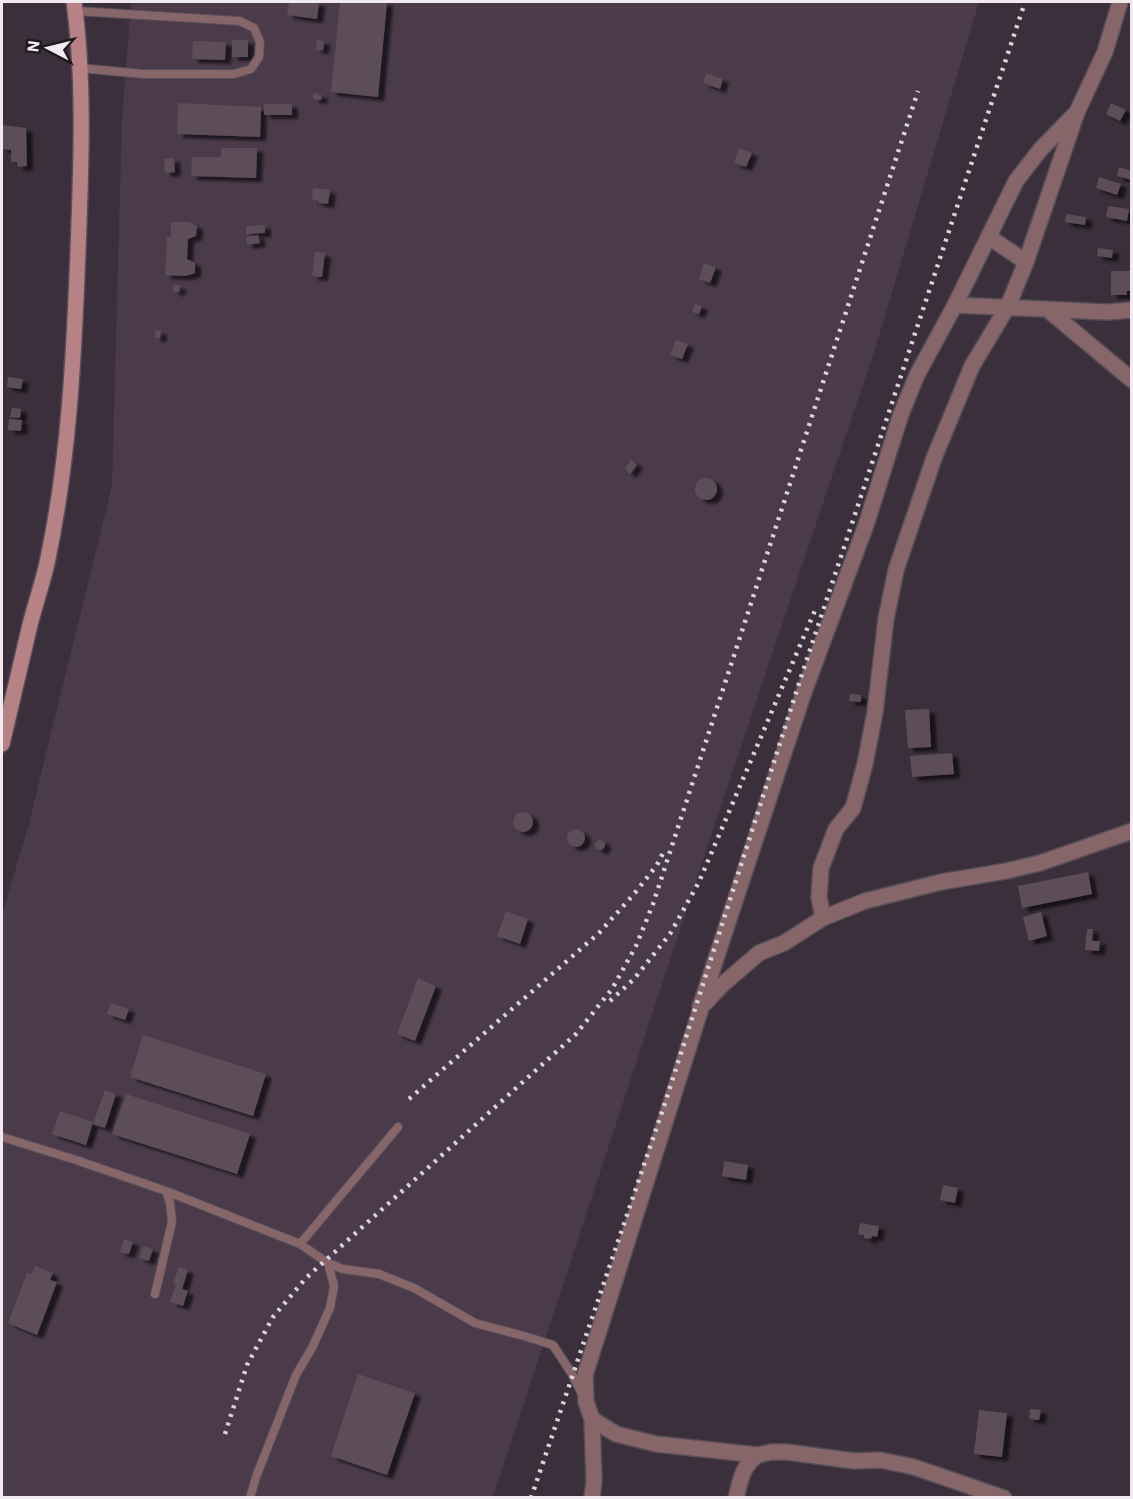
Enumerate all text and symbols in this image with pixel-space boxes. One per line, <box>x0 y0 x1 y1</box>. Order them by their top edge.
north arrow <box>18 18 78 78</box>
text: N <box>22 39 44 53</box>

